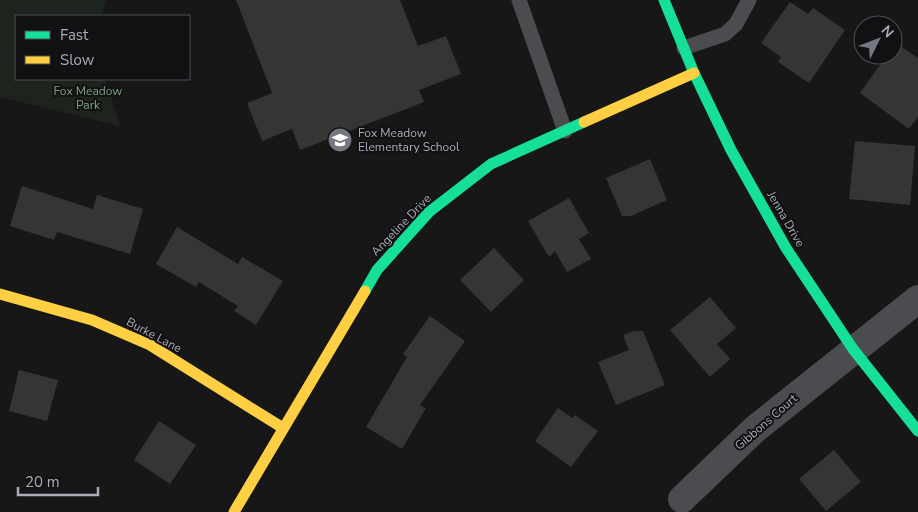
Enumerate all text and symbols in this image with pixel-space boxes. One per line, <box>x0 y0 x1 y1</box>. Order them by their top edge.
legend <box>15 15 190 80</box>
north arrow <box>853 15 903 65</box>
text: N <box>877 21 898 42</box>
text: Fast <box>60 25 89 45</box>
text: Slow <box>60 50 95 70</box>
park label: Fox Meadow Park <box>54 83 122 113</box>
place label: Fox Meadow Elementary School <box>358 125 460 155</box>
school or university icon: Fox Meadow Elementary School <box>327 127 353 153</box>
street label: Jenna Drive <box>763 187 808 250</box>
street label: Angeline Drive <box>367 191 435 259</box>
street label: Burke Lane <box>124 314 184 356</box>
street label: Gibbons Court <box>731 390 801 454</box>
scale bar <box>18 464 98 496</box>
text: 20 m <box>25 472 60 492</box>

